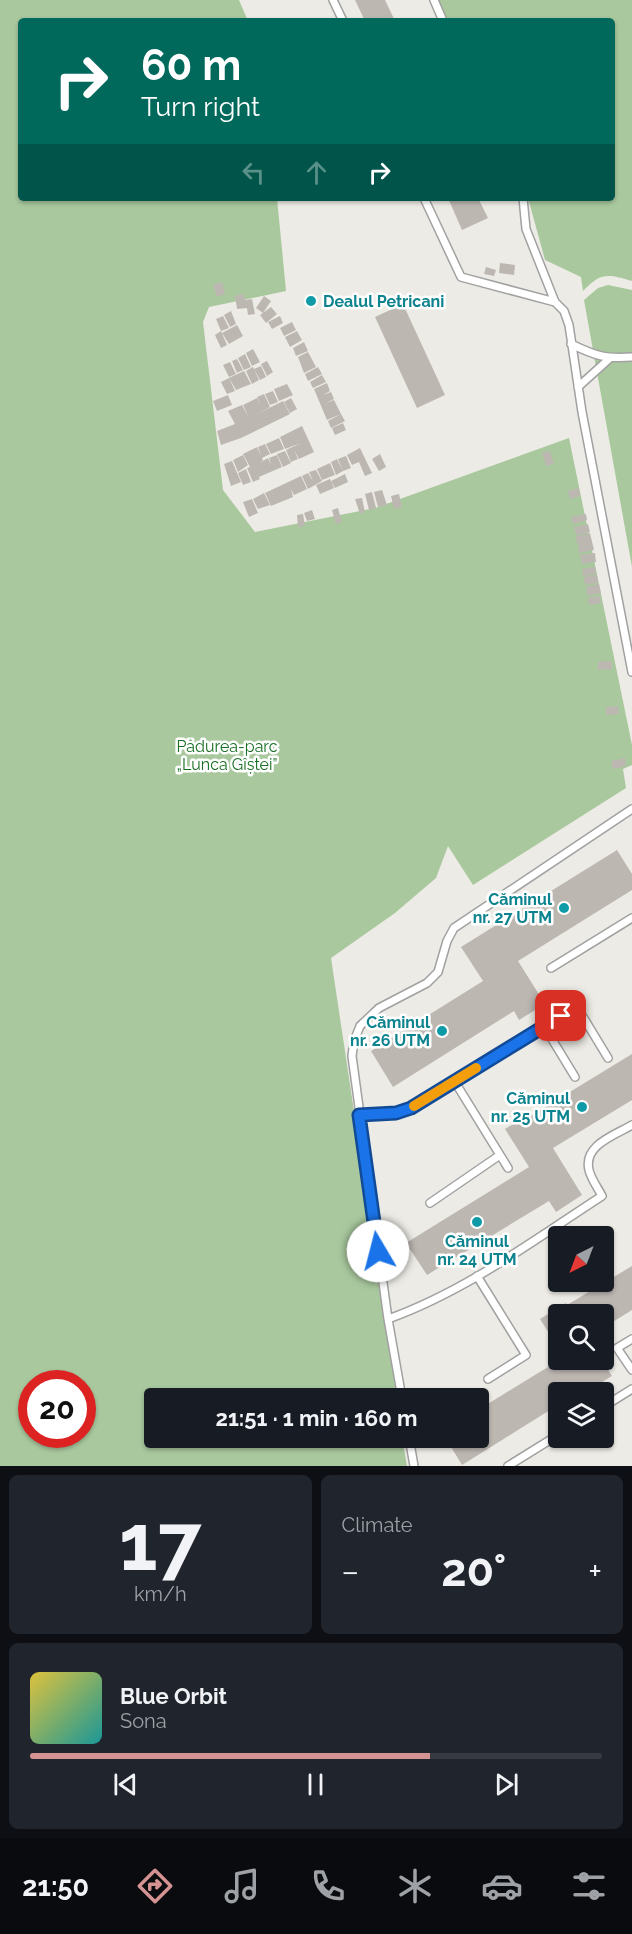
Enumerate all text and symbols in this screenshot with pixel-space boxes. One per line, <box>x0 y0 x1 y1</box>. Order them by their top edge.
text: 60 m <box>141 41 241 90</box>
icon: right <box>42 42 120 120</box>
text: Turn right <box>141 91 260 122</box>
icon: left <box>237 156 270 189</box>
icon: ahead <box>300 156 333 189</box>
icon: right <box>363 156 396 189</box>
place label: Dealul Petricani <box>323 292 444 311</box>
marker: Dealul Petricani <box>304 294 318 308</box>
park label: Pădurea-parc „Lunca Gîștei” <box>177 737 278 774</box>
place label: Căminul nr. 27 UTM <box>473 890 553 927</box>
marker: Căminul nr. 27 UTM <box>557 901 571 915</box>
pin <box>535 990 586 1041</box>
icon: arrive <box>544 999 577 1032</box>
place label: Căminul nr. 26 UTM <box>350 1013 431 1050</box>
marker: Căminul nr. 26 UTM <box>435 1024 449 1038</box>
place label: Căminul nr. 25 UTM <box>491 1089 571 1126</box>
marker: Căminul nr. 25 UTM <box>575 1100 589 1114</box>
marker: Căminul nr. 24 UTM <box>470 1215 484 1229</box>
position arrow <box>346 1219 410 1283</box>
north arrow <box>548 1226 614 1292</box>
map controls <box>548 1226 614 1448</box>
place label: Căminul nr. 24 UTM <box>437 1232 517 1269</box>
button: search <box>548 1304 614 1370</box>
speed limit sign: 20 <box>18 1370 96 1448</box>
button: layers <box>548 1382 614 1448</box>
text: 21:51 · 1 min · 160 m <box>216 1405 417 1431</box>
text: 17 <box>119 1497 201 1588</box>
text: Climate <box>342 1513 413 1537</box>
text: 20° <box>441 1544 506 1597</box>
text: − <box>342 1552 359 1591</box>
text: + <box>588 1552 602 1591</box>
text: km/h <box>134 1582 187 1606</box>
text: Blue Orbit <box>120 1683 227 1709</box>
text: Sona <box>120 1709 167 1733</box>
icon: previous <box>109 1768 142 1801</box>
icon: pause <box>299 1768 332 1801</box>
icon: next <box>490 1768 523 1801</box>
icon: directions <box>134 1865 176 1907</box>
icon: music <box>221 1865 263 1907</box>
icon: phone <box>307 1865 349 1907</box>
icon: climate <box>394 1865 436 1907</box>
icon: car <box>481 1865 523 1907</box>
icon: filters <box>568 1865 610 1907</box>
text: 21:50 <box>22 1871 89 1902</box>

